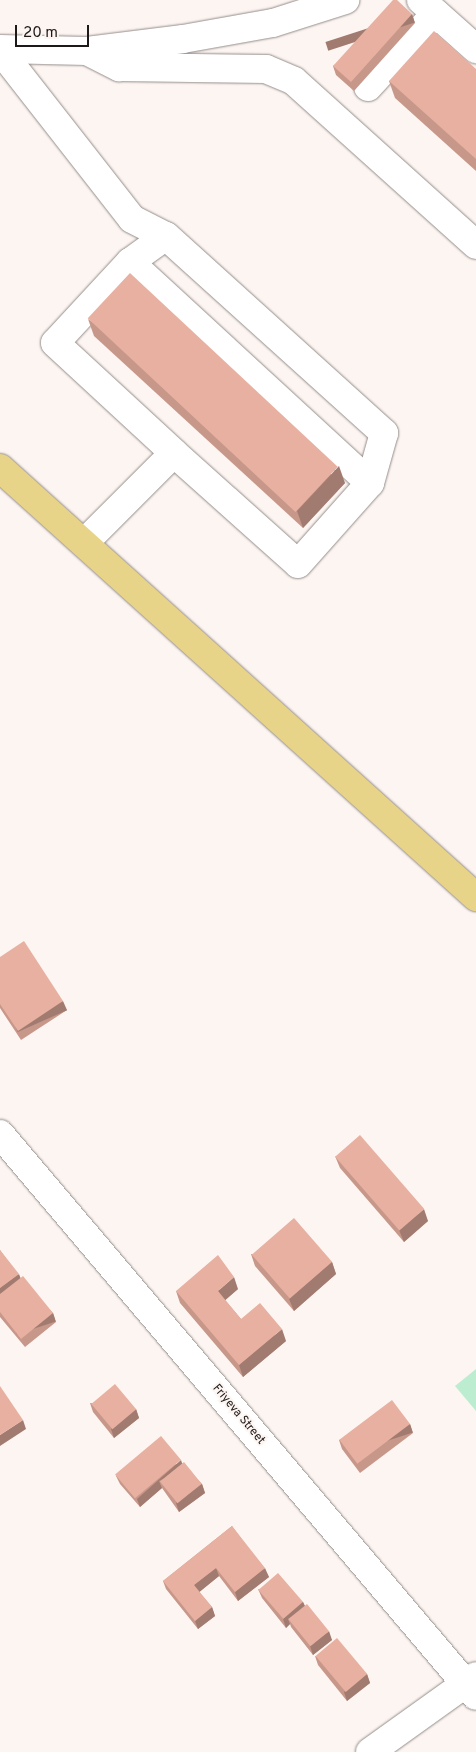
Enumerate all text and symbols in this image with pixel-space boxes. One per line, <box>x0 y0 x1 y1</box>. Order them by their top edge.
scale bar <box>18 15 91 47</box>
text: 20 m <box>23 24 58 43</box>
street label: Friyeva Street <box>209 1382 267 1448</box>

